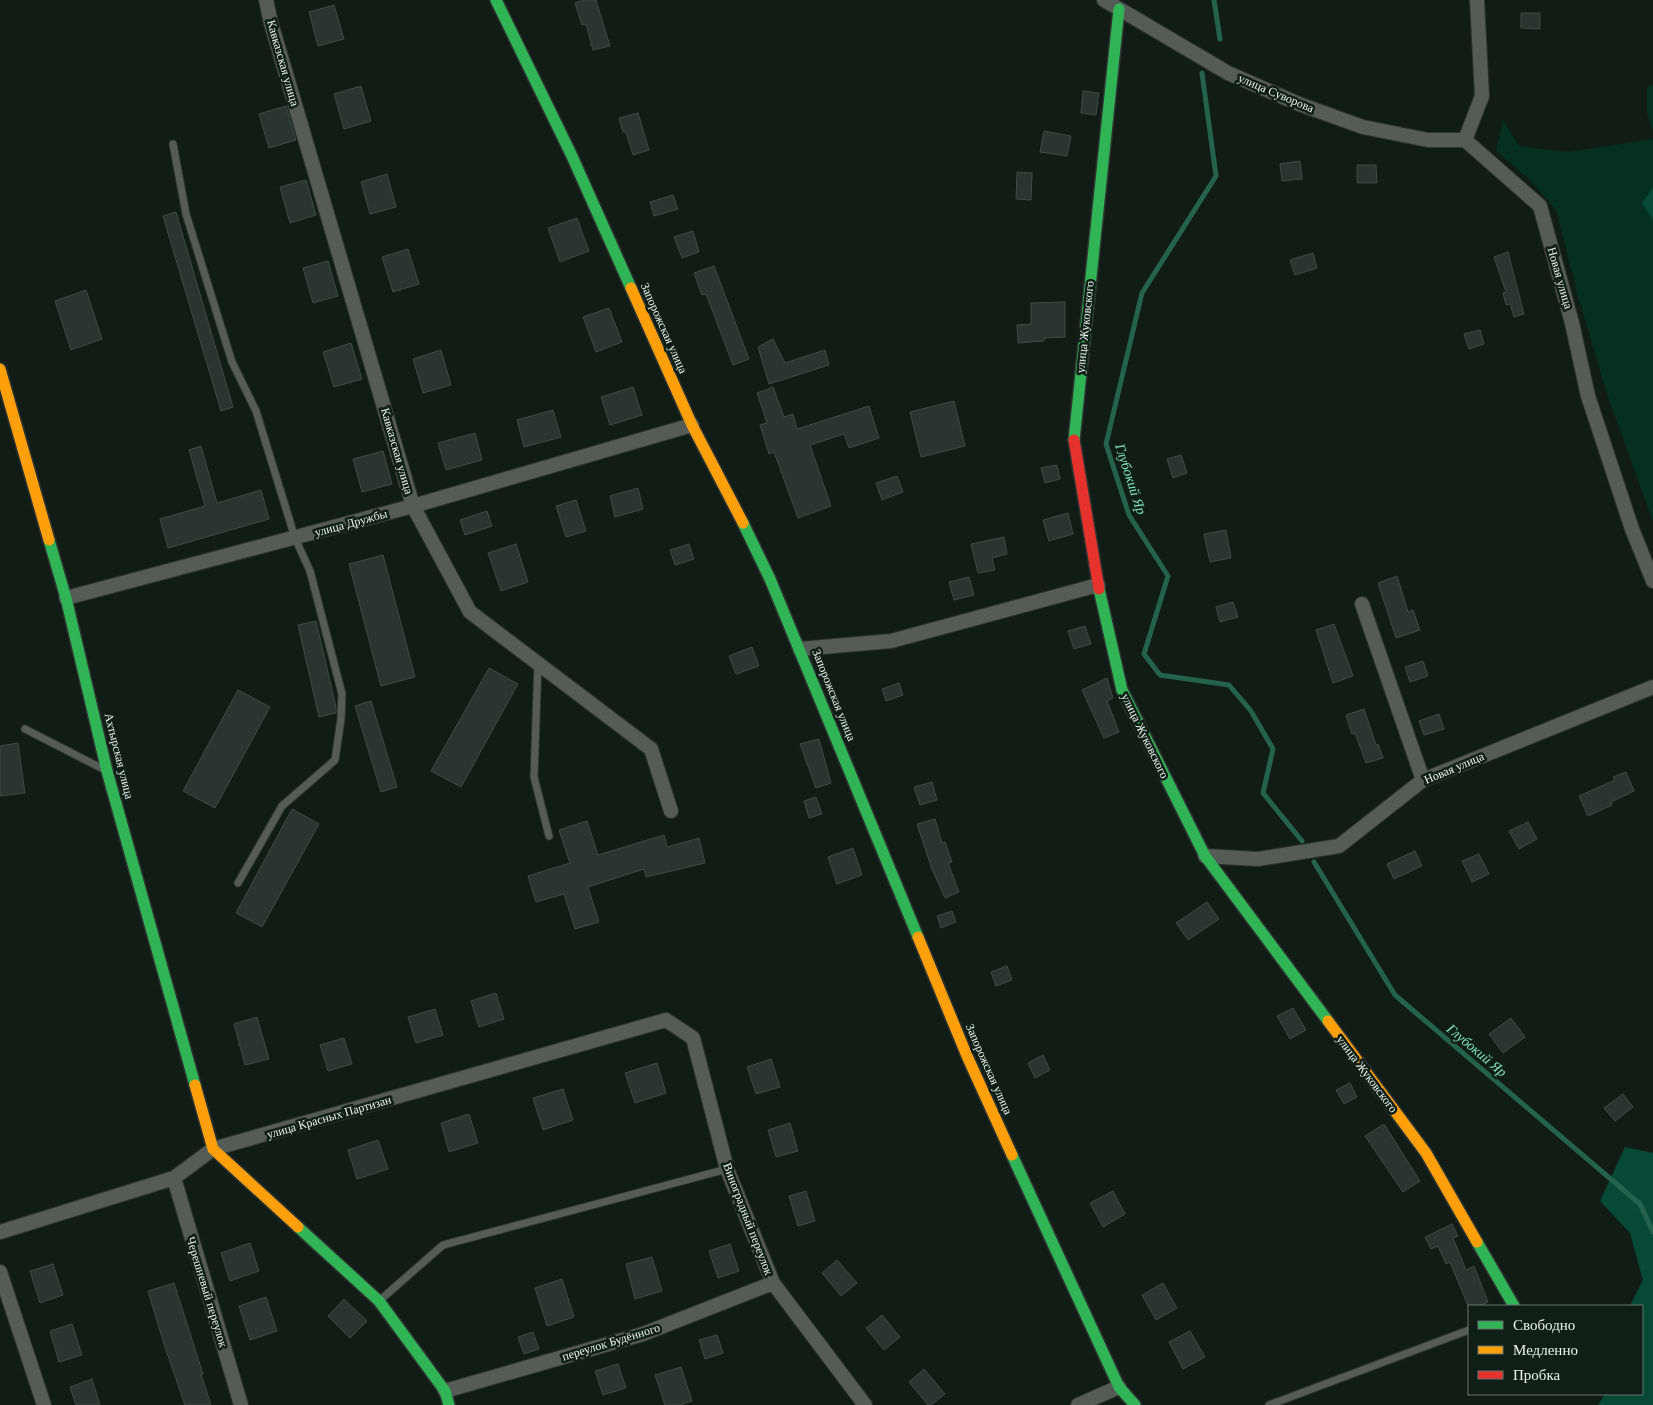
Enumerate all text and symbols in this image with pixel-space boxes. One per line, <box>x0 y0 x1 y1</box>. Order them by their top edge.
street label: Кавказская улица <box>264 18 302 108</box>
street label: улица Суворова <box>1236 71 1317 115</box>
street label: Новая улица <box>1544 245 1576 311</box>
street label: Запорожская улица <box>638 280 691 376</box>
street label: улица Жуковского <box>1073 280 1097 374</box>
street label: Кавказская улица <box>378 406 416 496</box>
water label: Глубокий Яр <box>1112 441 1149 516</box>
street label: улица Дружбы <box>313 507 389 539</box>
street label: Запорожская улица <box>809 647 859 744</box>
street label: улица Жуковского <box>1118 691 1172 781</box>
street label: Ахтырская улица <box>102 712 137 801</box>
street label: Новая улица <box>1422 749 1487 787</box>
water label: Глубокий Яр <box>1443 1020 1510 1080</box>
street label: Запорожская улица <box>963 1021 1016 1117</box>
street label: улица Жуковского <box>1333 1033 1401 1115</box>
street label: улица Красных Партизан <box>265 1092 393 1141</box>
street label: Виноградный переулок <box>720 1161 776 1277</box>
street label: Черешневый переулок <box>184 1235 231 1349</box>
legend <box>1468 1305 1643 1395</box>
text: Свободно <box>1513 1317 1575 1333</box>
street label: переулок Будённого <box>560 1320 662 1364</box>
text: Медленно <box>1513 1342 1578 1358</box>
text: Пробка <box>1513 1367 1561 1383</box>

